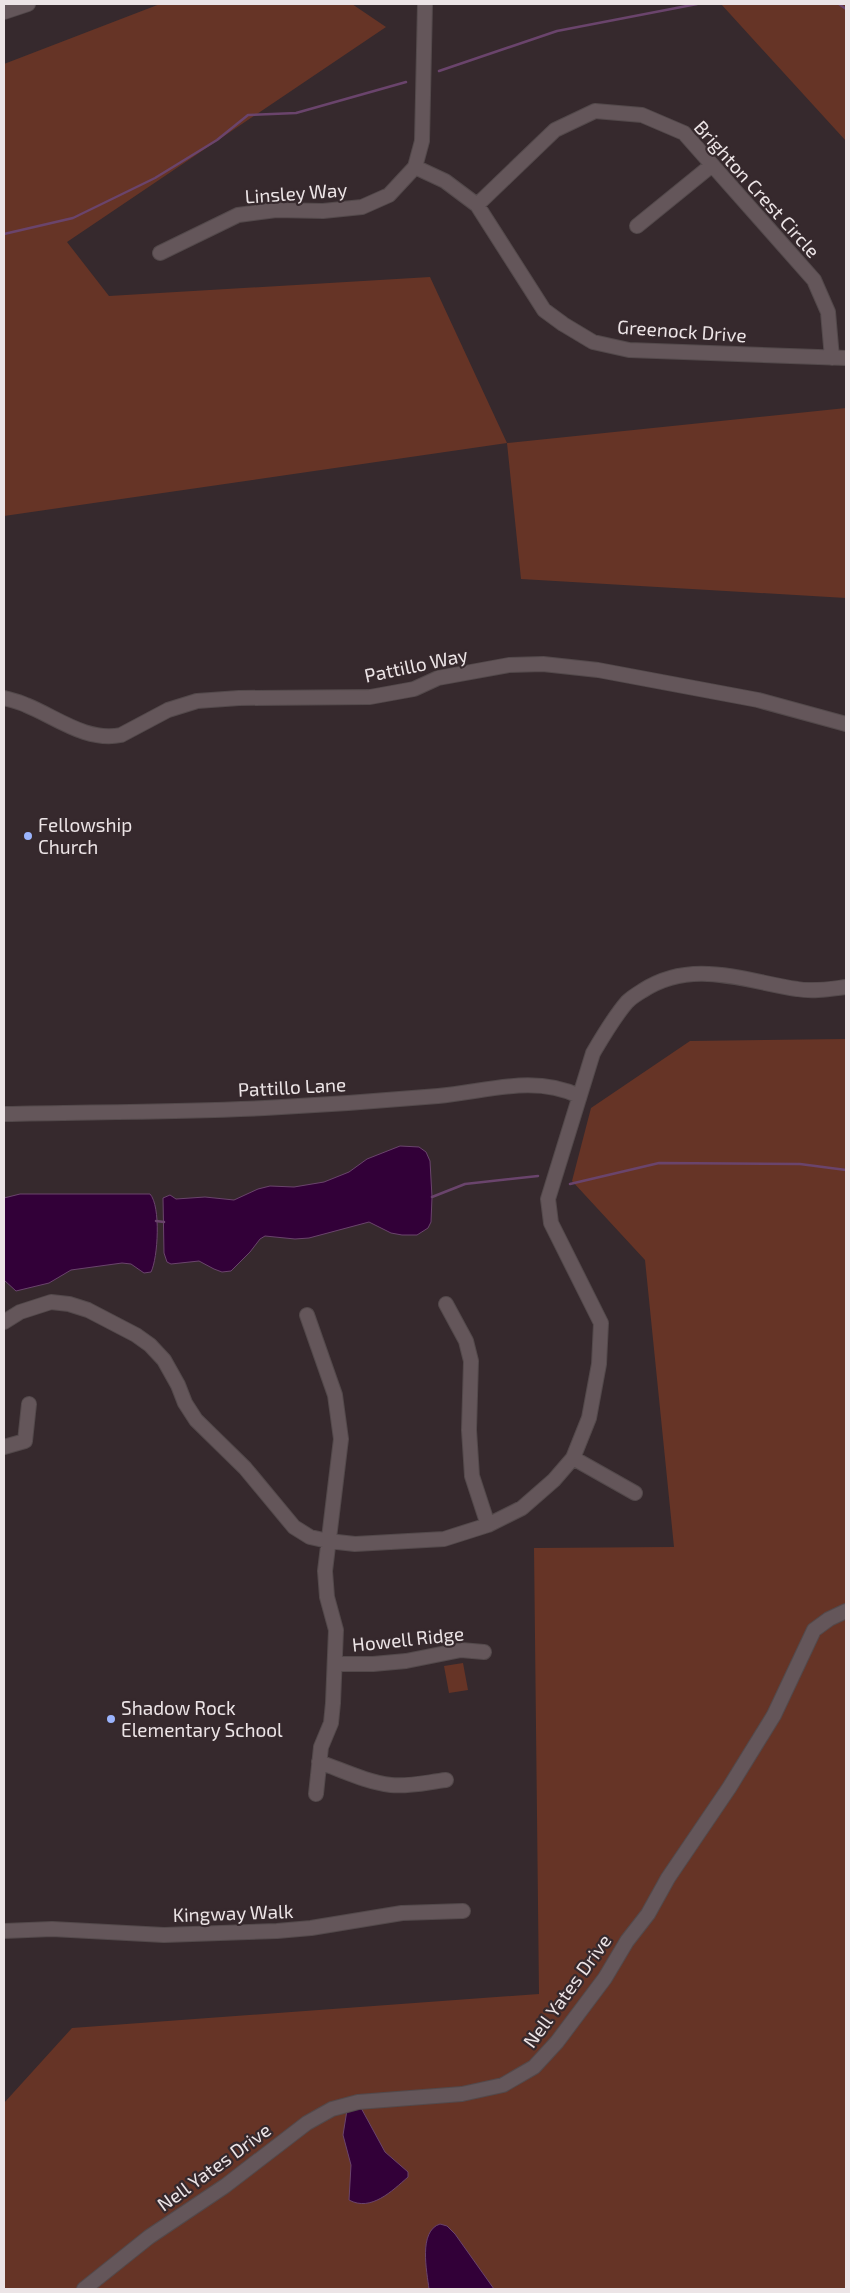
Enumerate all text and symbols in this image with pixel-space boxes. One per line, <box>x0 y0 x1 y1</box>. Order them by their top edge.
street label: Brighton Crest Circle <box>690 115 825 262</box>
street label: Linsley Way <box>244 177 348 208</box>
street label: Greenock Drive <box>617 315 748 346</box>
street label: Pattillo Way <box>362 642 470 687</box>
place label: Fellowship Church <box>38 813 132 858</box>
marker: Fellowship Church <box>22 830 34 842</box>
street label: Pattillo Lane <box>237 1072 347 1101</box>
street label: Howell Ridge <box>351 1621 465 1656</box>
place label: Shadow Rock Elementary School <box>121 1696 283 1741</box>
marker: Shadow Rock Elementary School <box>105 1713 117 1725</box>
street label: Kingway Walk <box>172 1899 294 1926</box>
street label: Nell Yates Drive <box>518 1929 616 2052</box>
street label: Nell Yates Drive <box>152 2118 275 2216</box>

